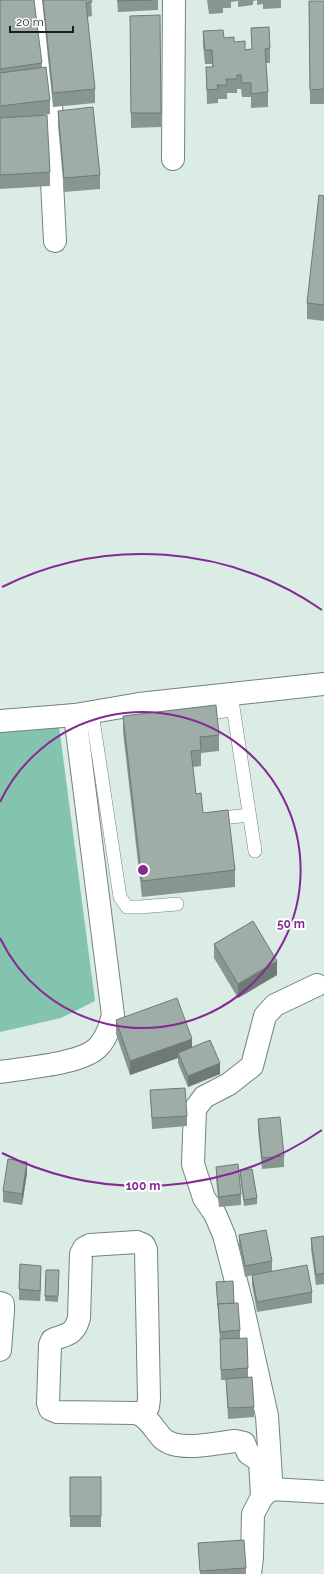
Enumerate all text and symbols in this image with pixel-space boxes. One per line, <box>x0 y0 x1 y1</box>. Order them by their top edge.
scale bar <box>10 8 73 34</box>
text: 20 m <box>16 15 44 29</box>
centre of rings <box>136 863 150 877</box>
text: 50 m <box>277 917 305 931</box>
text: 100 m <box>126 1179 160 1193</box>

